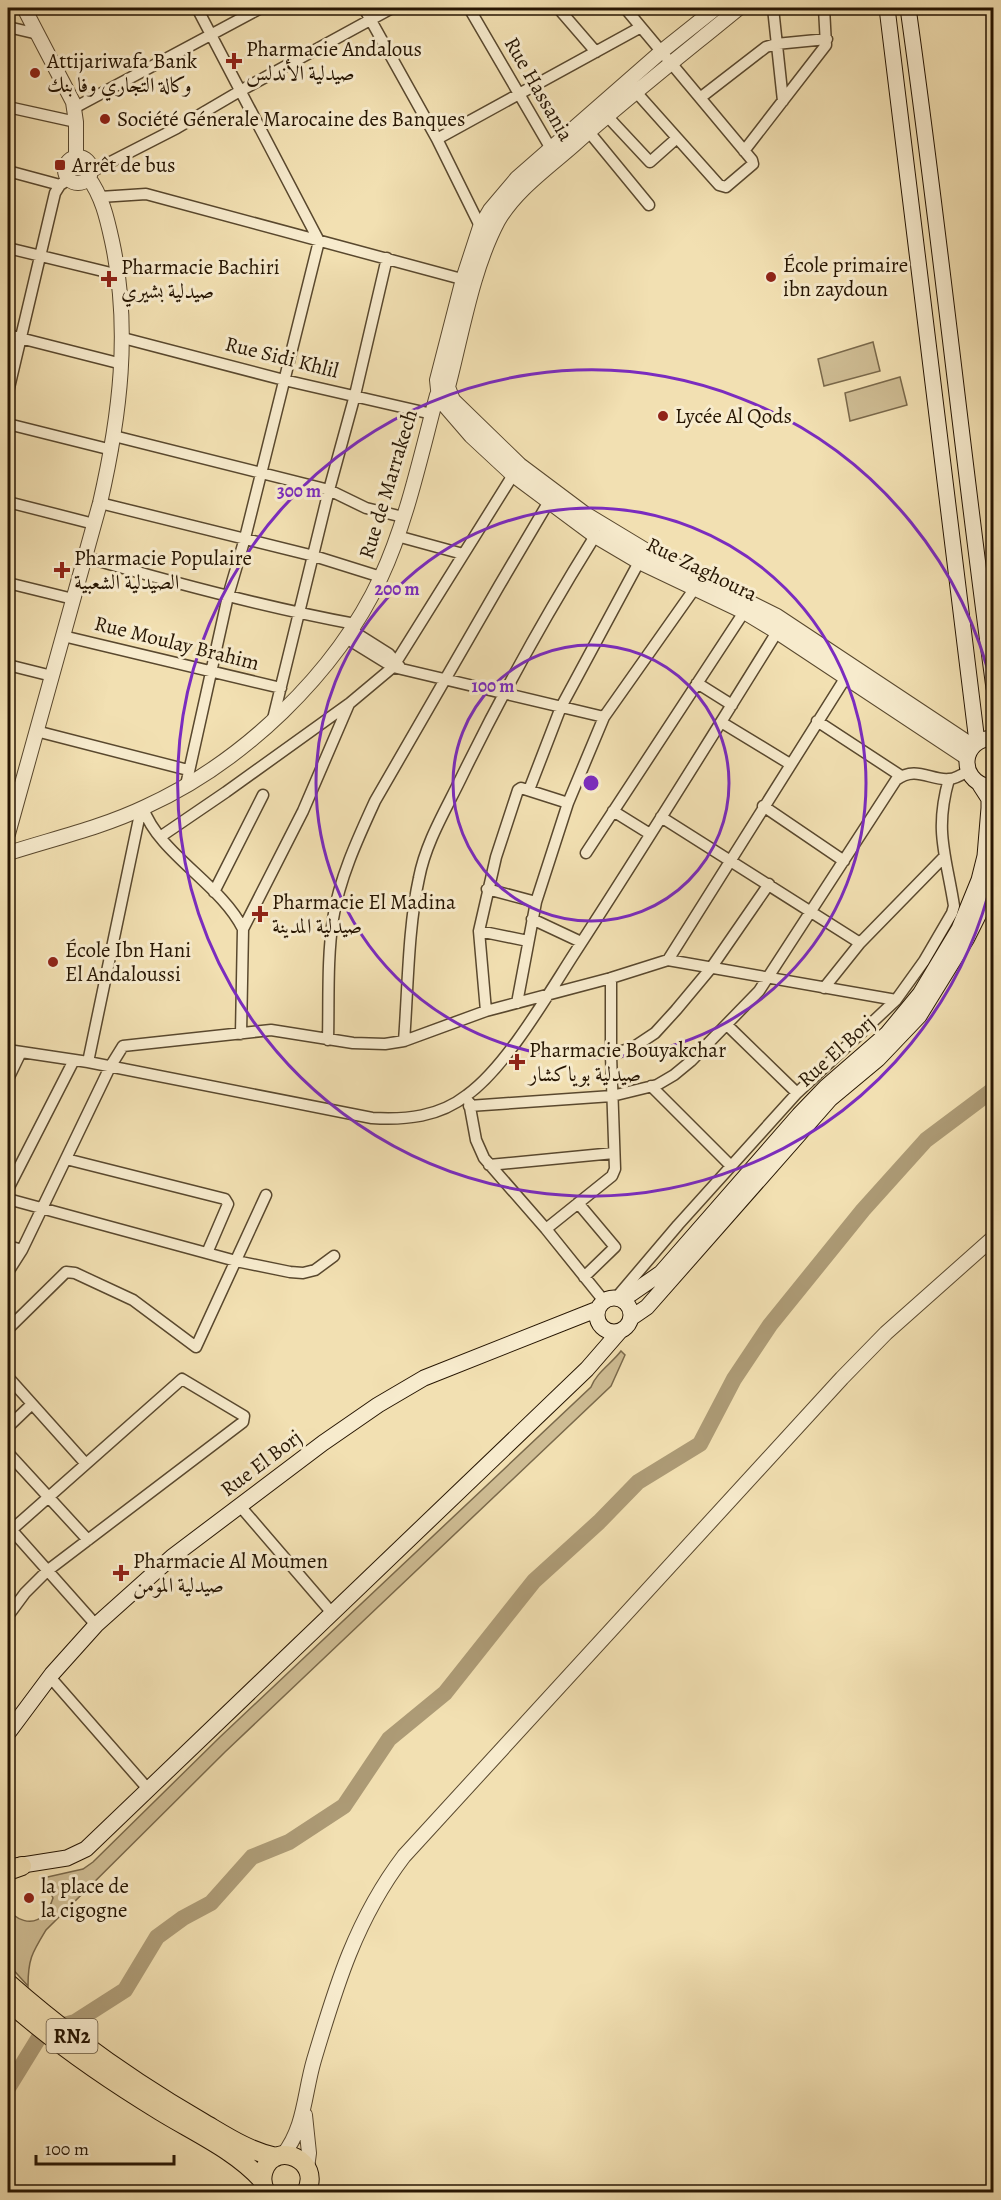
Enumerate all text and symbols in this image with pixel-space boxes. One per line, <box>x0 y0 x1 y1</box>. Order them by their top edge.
street label: Rue Hassania <box>498 32 580 147</box>
place label: Pharmacie Andalous صيدلية الأندلس <box>246 35 422 87</box>
place label: Attijariwafa Bank وكالة التجاري وفا بنك <box>46 47 198 101</box>
marker: Pharmacie Andalous صيدلية الأندلس <box>227 54 241 68</box>
marker: Attijariwafa Bank وكالة التجاري وفا بنك <box>28 66 42 80</box>
place label: Société Génerale Marocaine des Banques <box>117 105 465 133</box>
marker: Société Génerale Marocaine des Banques <box>98 112 112 126</box>
place label: Arrêt de bus <box>71 151 176 179</box>
marker: Arrêt de bus <box>53 158 67 172</box>
place label: École primaire ibn zaydoun <box>783 251 908 303</box>
place label: Pharmacie Bachiri صيدلية بشيري <box>121 253 280 307</box>
marker: École primaire ibn zaydoun <box>764 270 778 284</box>
marker: Pharmacie Bachiri صيدلية بشيري <box>102 272 116 286</box>
street label: Rue Sidi Khlil <box>222 329 342 385</box>
place label: Lycée Al Qods <box>675 402 792 430</box>
street label: Rue de Marrakech <box>352 406 424 562</box>
marker: Lycée Al Qods <box>656 409 670 423</box>
text: 300 m <box>277 479 321 503</box>
street label: Rue Zaghoura <box>642 530 762 608</box>
place label: Pharmacie Populaire الصيدلية الشعبية <box>74 544 252 596</box>
marker: Pharmacie Populaire الصيدلية الشعبية <box>55 563 69 577</box>
text: 200 m <box>374 577 420 601</box>
street label: Rue Moulay Brahim <box>92 609 262 677</box>
text: 100 m <box>472 674 514 698</box>
centre of rings <box>581 773 601 793</box>
place label: Pharmacie El Madina صيدلية المدينة <box>272 888 456 940</box>
marker: Pharmacie El Madina صيدلية المدينة <box>253 907 267 921</box>
place label: École Ibn Hani El Andaloussi <box>65 936 191 988</box>
marker: École Ibn Hani El Andaloussi <box>46 955 60 969</box>
street label: Rue El Borj <box>791 1009 881 1093</box>
place label: Pharmacie Bouyakchar صيدلية بوياكشار <box>527 1036 726 1088</box>
marker: Pharmacie Bouyakchar صيدلية بوياكشار <box>510 1055 524 1069</box>
street label: Rue El Borj <box>215 1423 307 1503</box>
place label: Pharmacie Al Moumen صيدلية المومن <box>133 1547 328 1599</box>
marker: Pharmacie Al Moumen صيدلية المومن <box>114 1566 128 1580</box>
place label: la place de la cigogne <box>41 1872 129 1924</box>
marker: la place de la cigogne <box>22 1891 36 1905</box>
road number: RN2 <box>46 2019 98 2053</box>
scale bar <box>36 2128 174 2166</box>
text: 100 m <box>45 2137 89 2161</box>

